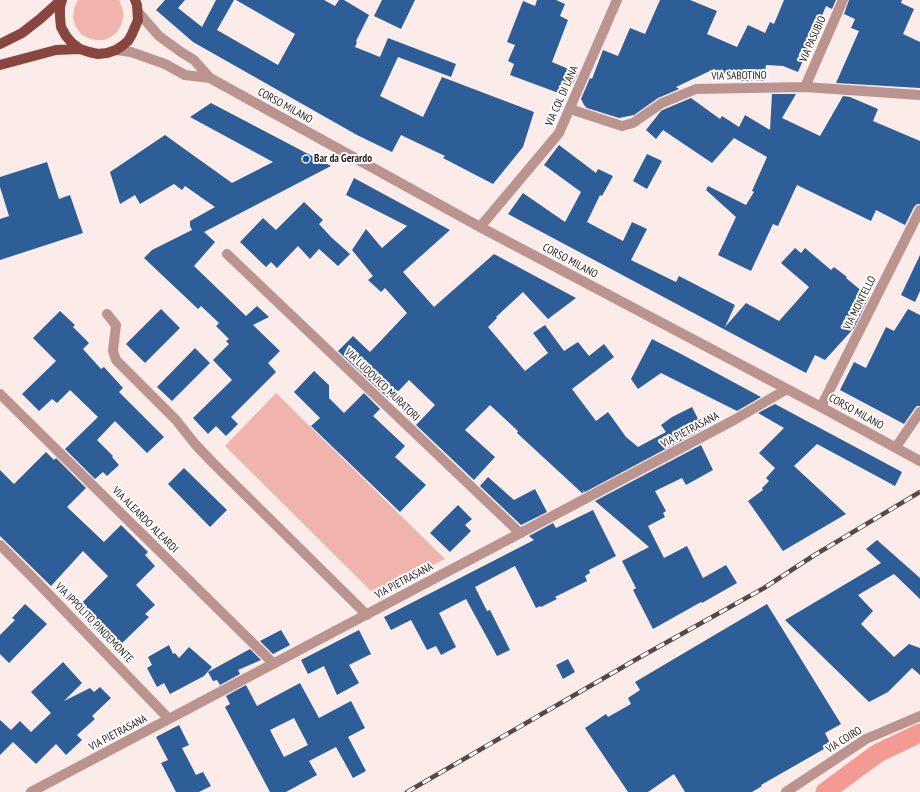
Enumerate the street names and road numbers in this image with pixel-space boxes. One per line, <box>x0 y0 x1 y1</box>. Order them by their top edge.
street label: VIA PASUBIO <box>797 14 829 64</box>
street label: VIA COL DI LANA <box>543 64 581 128</box>
street label: VIA SABOTINO <box>711 69 767 83</box>
street label: CORSO MILANO <box>255 86 315 126</box>
street label: CORSO MILANO <box>540 241 600 281</box>
street label: VIA MONTELLO <box>841 274 879 332</box>
street label: VIA LUDOVICO MURATORI <box>342 346 422 424</box>
street label: CORSO MILANO <box>826 392 886 432</box>
street label: VIA PIETRASANA <box>659 409 721 451</box>
street label: VIA ALEARDO ALEARDI <box>109 484 181 556</box>
street label: VIA PIETRASANA <box>373 560 435 602</box>
street label: VIA IPPOLITO PINDEMONTE <box>52 580 136 666</box>
street label: VIA PIETRASANA <box>87 712 149 754</box>
street label: VIA COIRO <box>824 724 864 756</box>

